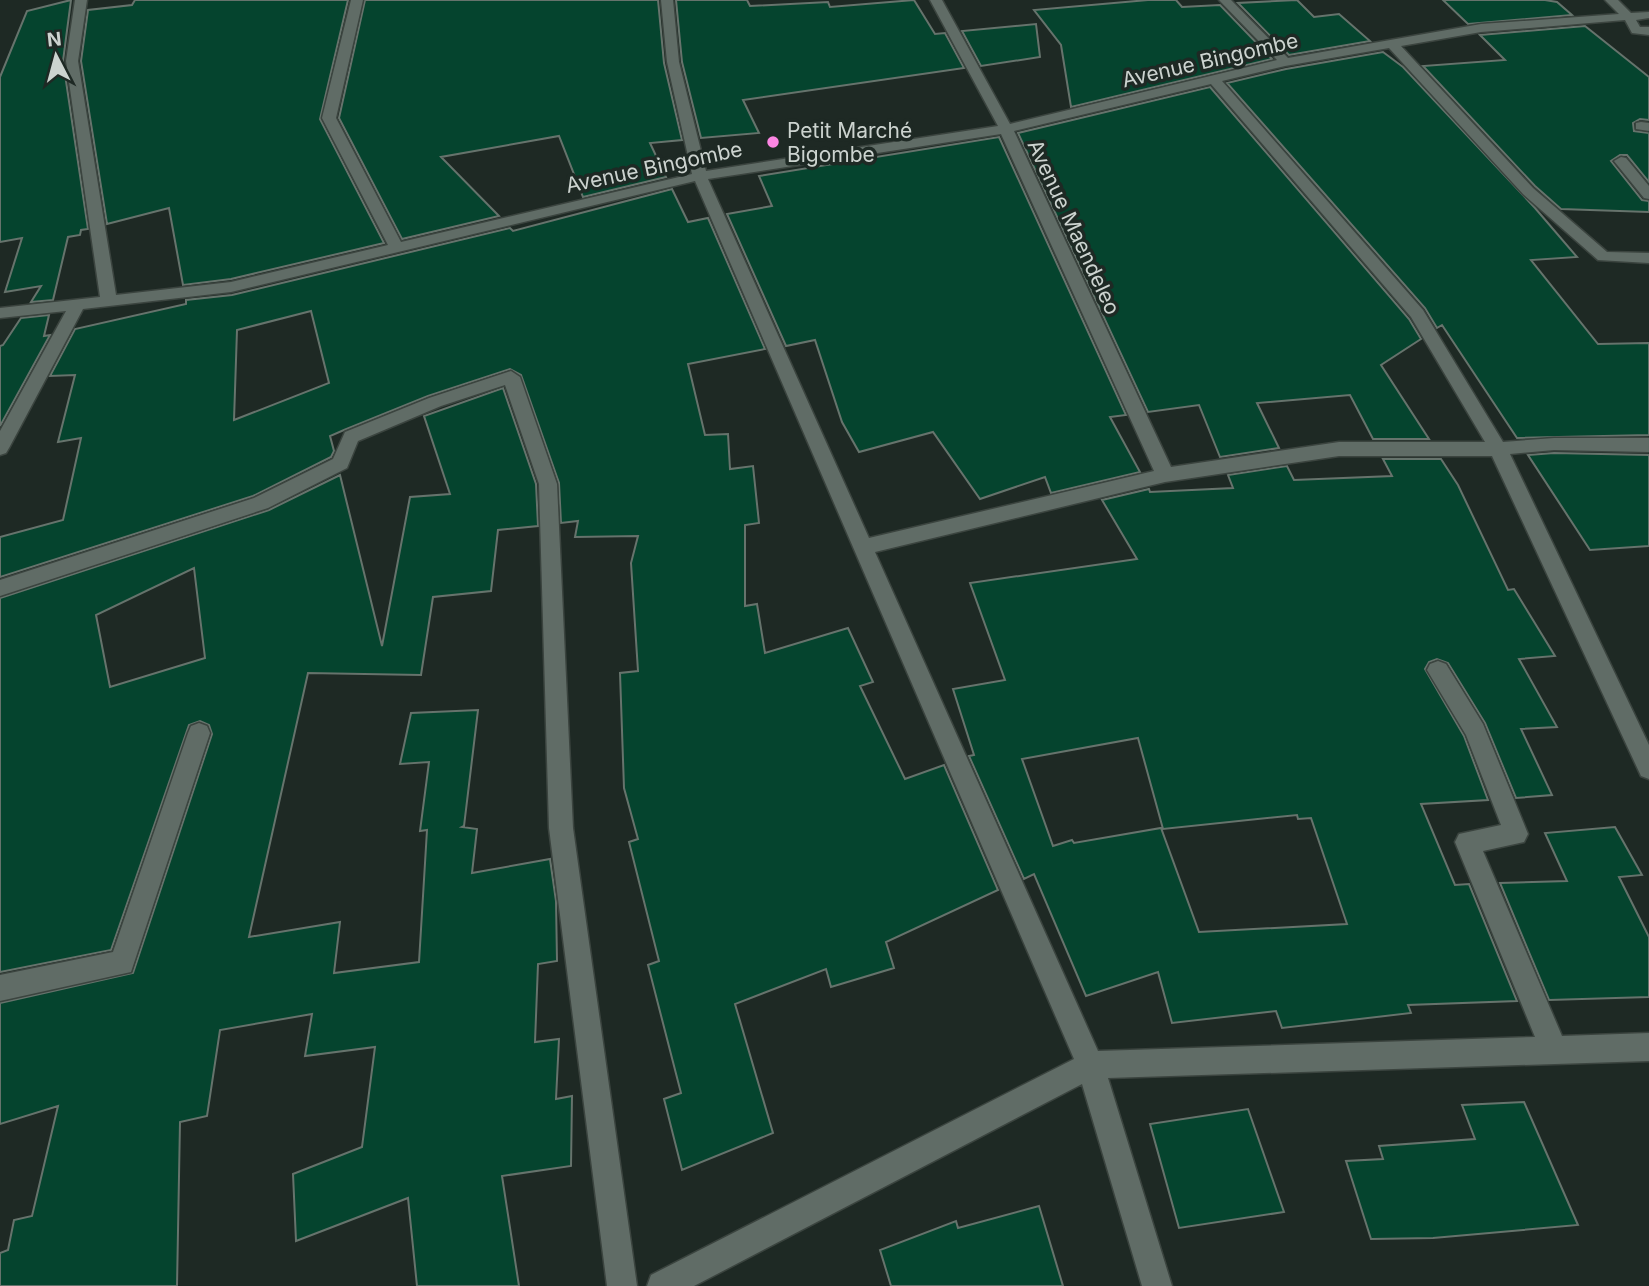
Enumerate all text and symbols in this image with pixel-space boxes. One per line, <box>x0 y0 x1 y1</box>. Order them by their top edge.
north arrow <box>21 21 91 91</box>
text: N <box>46 27 63 52</box>
street label: Avenue Bingombe <box>1120 28 1300 92</box>
place label: Petit Marché Bigombe <box>787 118 912 167</box>
marker: Petit Marché Bigombe <box>765 134 781 150</box>
street label: Avenue Bingombe <box>563 136 745 198</box>
street label: Avenue Maendeleo <box>1022 136 1126 318</box>

